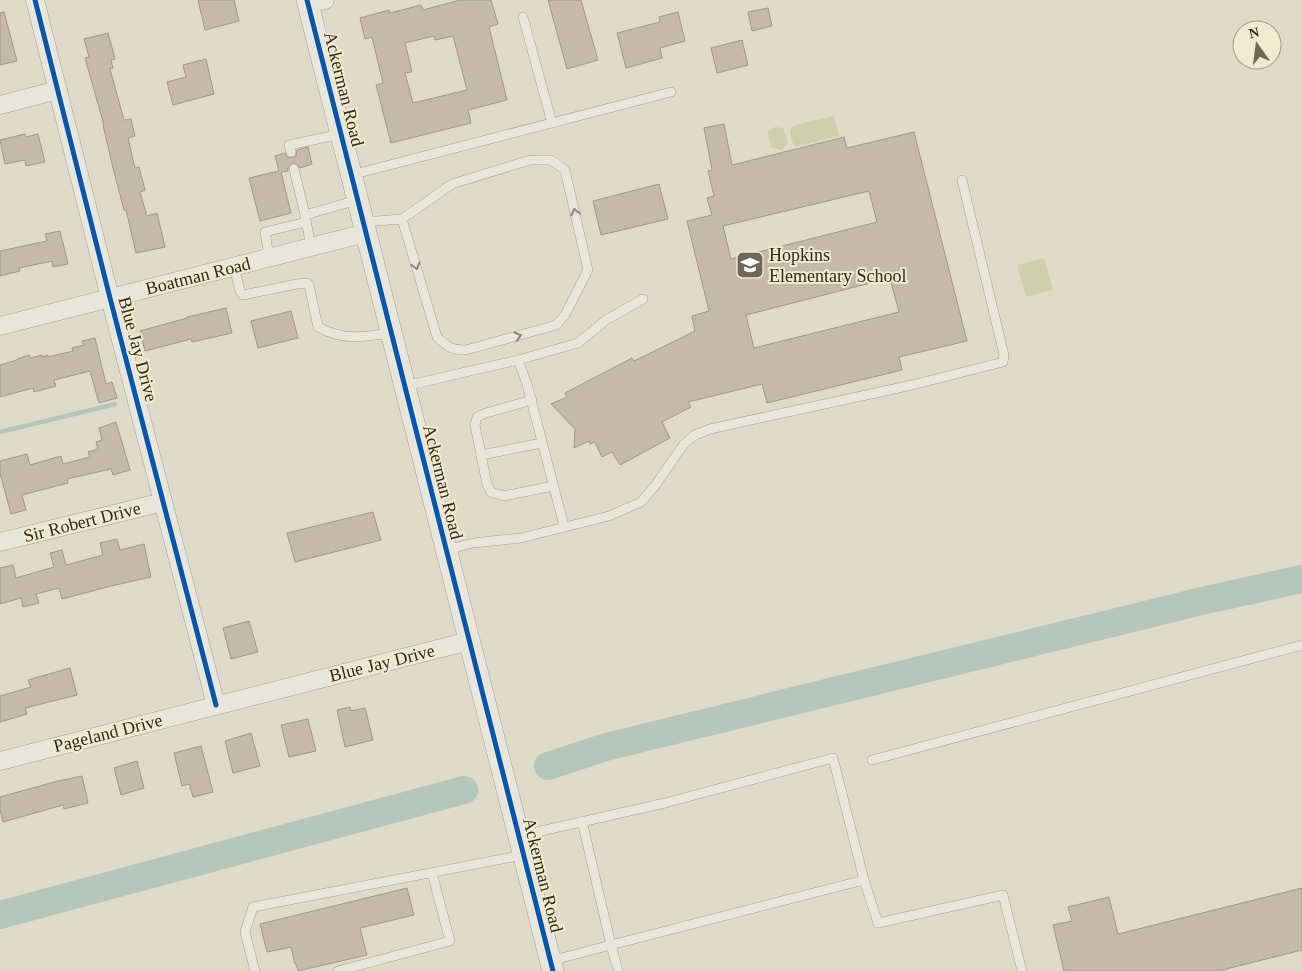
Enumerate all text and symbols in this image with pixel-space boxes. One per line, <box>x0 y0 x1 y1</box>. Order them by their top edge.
north arrow <box>1232 20 1282 70</box>
text: N <box>1247 24 1261 41</box>
street label: Ackerman Road <box>320 30 368 148</box>
one-way arrow <box>570 208 581 217</box>
place label: Hopkins Elementary School <box>769 245 906 286</box>
school or university icon: Hopkins Elementary School <box>735 250 765 280</box>
street label: Boatman Road <box>143 253 253 299</box>
one-way arrow <box>410 261 420 269</box>
street label: Blue Jay Drive <box>114 294 162 404</box>
one-way arrow <box>514 331 522 341</box>
street label: Ackerman Road <box>419 423 467 541</box>
street label: Sir Robert Drive <box>21 498 143 546</box>
street label: Blue Jay Drive <box>327 640 437 686</box>
street label: Pageland Drive <box>52 710 165 756</box>
street label: Ackerman Road <box>519 816 567 934</box>

